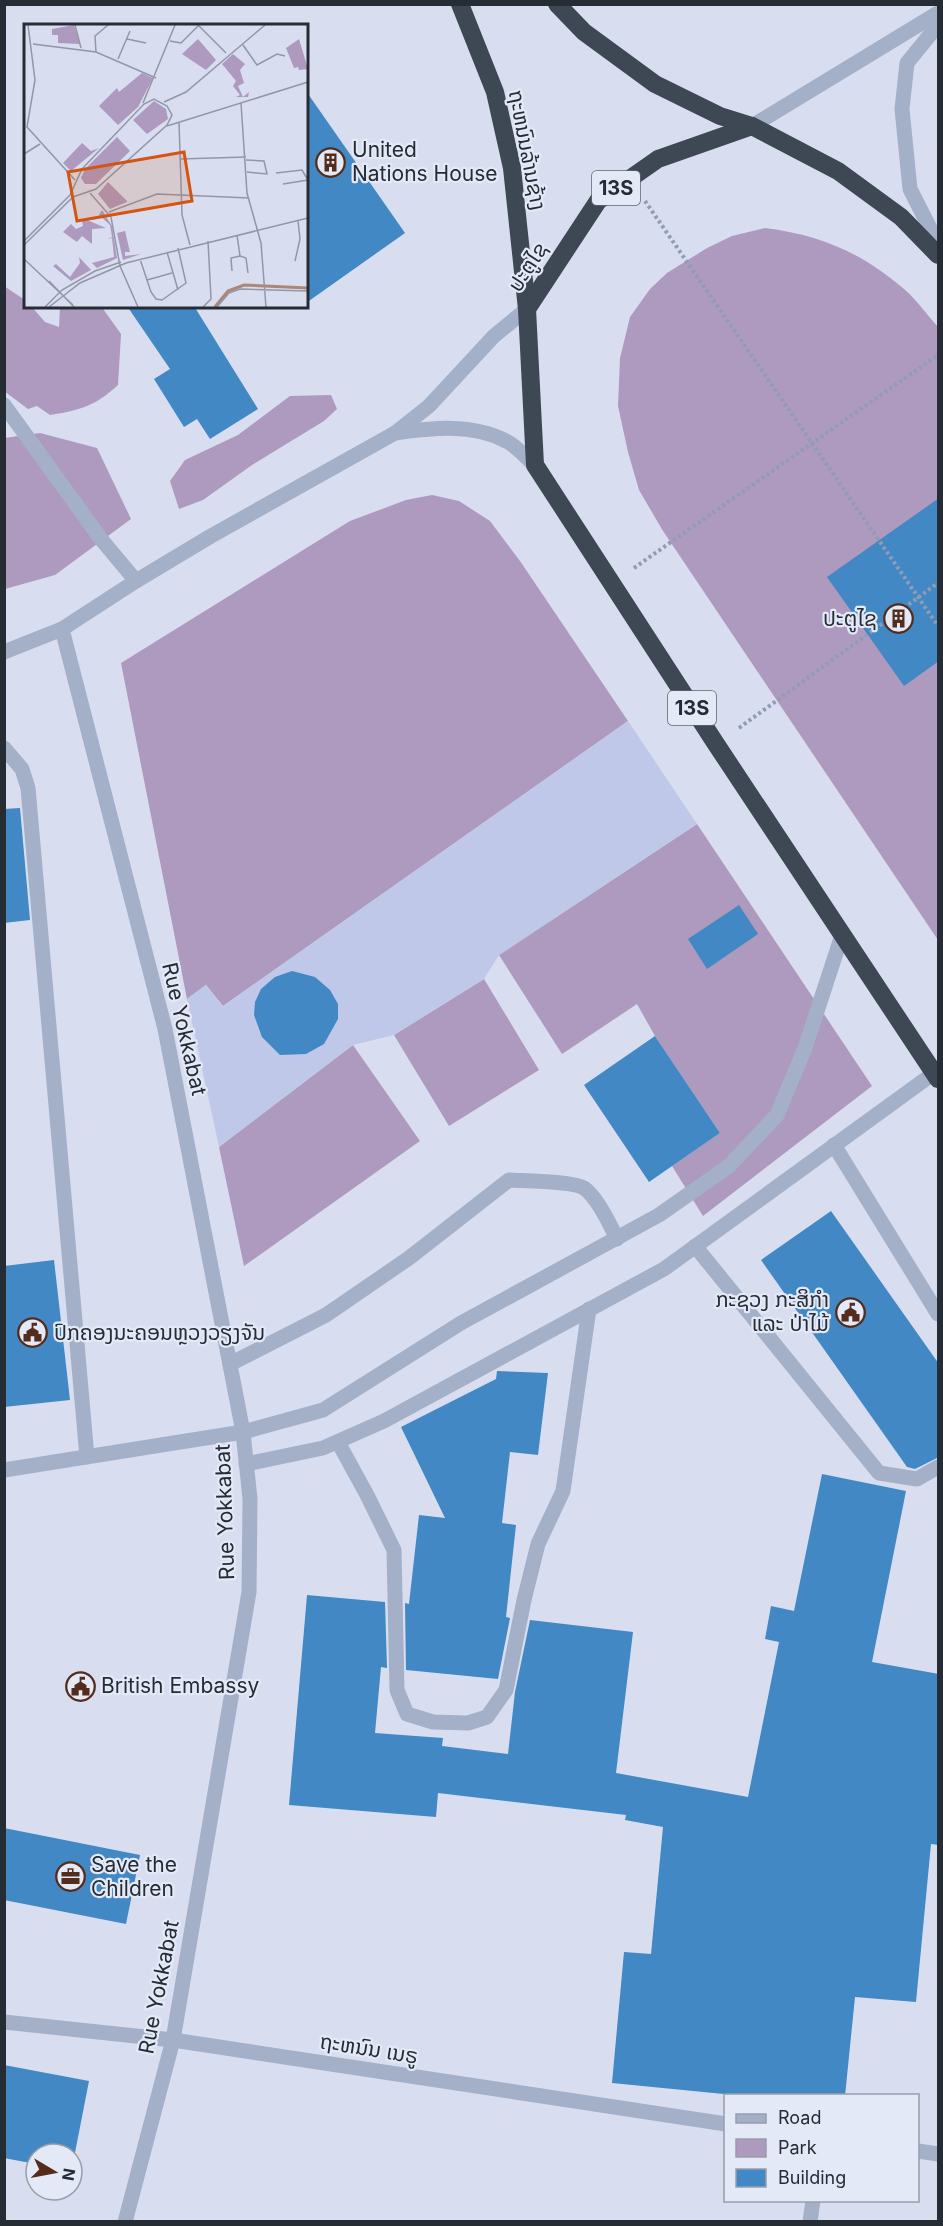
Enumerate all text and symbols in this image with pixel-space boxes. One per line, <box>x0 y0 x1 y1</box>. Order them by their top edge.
inset map <box>24 24 308 308</box>
street label: ຖະຫນົນລ້ານຊ້າງ <box>504 88 551 212</box>
place label: United Nations House <box>352 137 498 186</box>
building icon: United Nations House <box>315 146 347 178</box>
road number: 13S <box>592 171 640 205</box>
street label: ປະຕູໄຊ <box>502 237 554 297</box>
building icon: ປະຕູໄຊ <box>882 603 914 635</box>
place label: ປະຕູໄຊ <box>823 606 877 633</box>
road number: 13S <box>668 691 716 725</box>
street label: Rue Yokkabat <box>157 960 212 1098</box>
place label: ກະຊວງ ກະສິກຳ ແລະ ປ່າໄມ້ <box>716 1287 830 1336</box>
public building icon: ກະຊວງ ກະສິກຳ ແລະ ປ່າໄມ້ <box>834 1296 866 1328</box>
public building icon: ປົກຄອງນະຄອນຫຼວງວຽງຈັນ <box>17 1317 49 1349</box>
place label: ປົກຄອງນະຄອນຫຼວງວຽງຈັນ <box>54 1320 265 1346</box>
street label: Rue Yokkabat <box>210 1444 239 1580</box>
public building icon: British Embassy <box>64 1670 96 1702</box>
place label: British Embassy <box>101 1673 259 1698</box>
place label: Save the Children <box>91 1852 177 1901</box>
office icon: Save the Children <box>54 1861 86 1893</box>
street label: Rue Yokkabat <box>133 1918 184 2056</box>
street label: ຖະຫນົນ ເນຣູ <box>318 2028 420 2071</box>
legend <box>724 2094 919 2202</box>
text: Road <box>778 2107 821 2128</box>
text: Park <box>778 2137 817 2158</box>
north arrow <box>24 2142 84 2202</box>
text: N <box>58 2167 80 2182</box>
text: Building <box>778 2167 846 2188</box>

